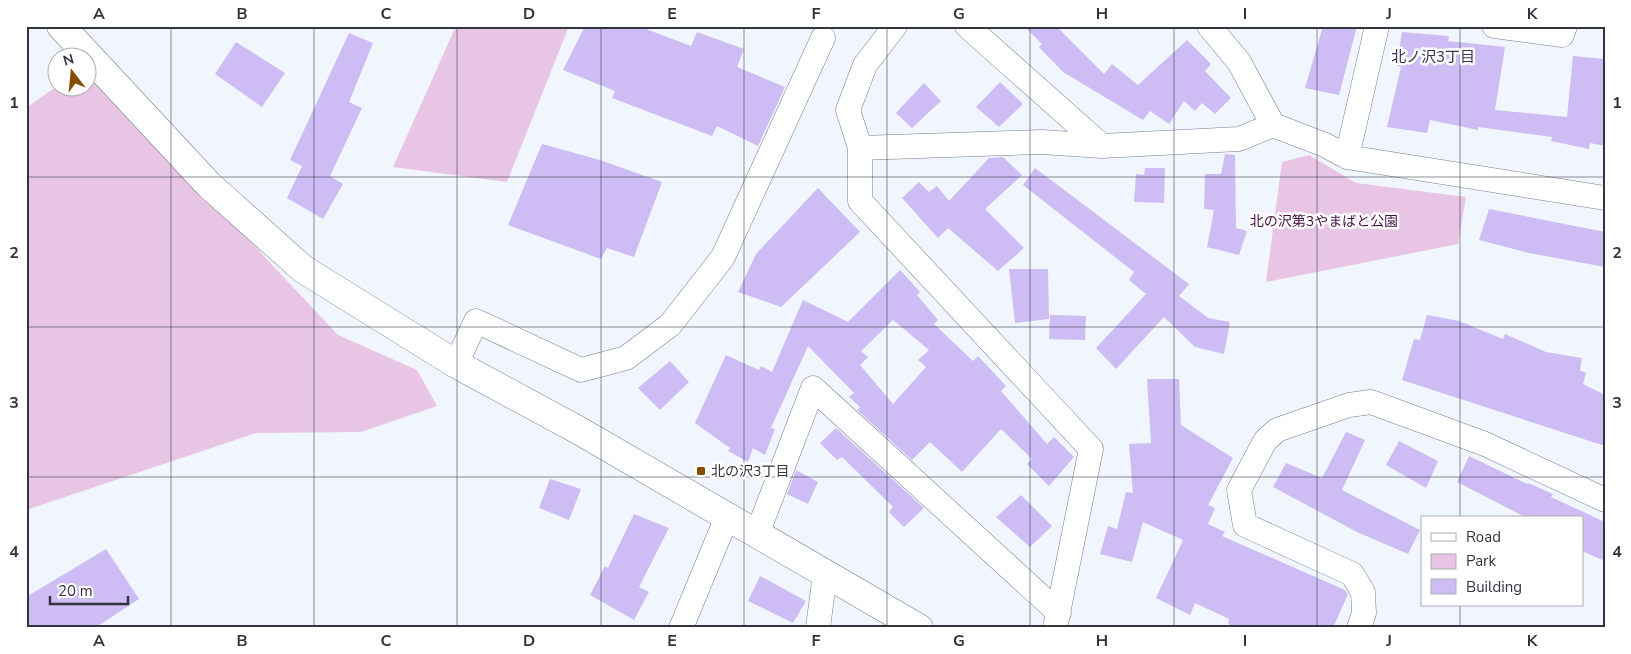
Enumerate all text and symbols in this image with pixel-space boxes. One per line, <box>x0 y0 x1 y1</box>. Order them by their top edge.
text: A <box>93 3 105 25</box>
text: B <box>236 3 248 25</box>
text: C <box>381 3 392 25</box>
text: D <box>523 3 535 25</box>
text: E <box>667 3 677 25</box>
text: F <box>812 3 821 25</box>
text: G <box>953 3 965 25</box>
text: H <box>1096 3 1108 25</box>
text: I <box>1243 3 1247 25</box>
text: J <box>1385 3 1392 25</box>
text: K <box>1527 3 1539 25</box>
district label: 北ノ沢3丁目 <box>1391 47 1475 67</box>
north arrow <box>48 48 98 98</box>
text: N <box>61 49 76 71</box>
text: 1 <box>9 92 19 114</box>
text: 1 <box>1612 92 1622 114</box>
park label: 北の沢第3やまばと公園 <box>1250 212 1398 231</box>
text: 2 <box>9 242 19 264</box>
text: 2 <box>1612 242 1622 264</box>
text: 3 <box>9 392 19 414</box>
text: 3 <box>1612 392 1622 414</box>
place label: 北の沢3丁目 <box>711 462 789 481</box>
marker: 北の沢3丁目 <box>695 465 707 477</box>
legend <box>1421 516 1584 606</box>
text: Road <box>1466 527 1501 547</box>
text: 4 <box>9 541 19 563</box>
text: 4 <box>1612 541 1622 563</box>
text: Park <box>1466 551 1496 571</box>
scale bar <box>50 574 128 606</box>
text: Building <box>1466 577 1522 597</box>
text: 20 m <box>58 581 93 601</box>
text: A <box>93 630 105 652</box>
text: B <box>236 630 248 652</box>
text: C <box>381 630 392 652</box>
text: D <box>523 630 535 652</box>
text: E <box>667 630 677 652</box>
text: F <box>812 630 821 652</box>
text: G <box>953 630 965 652</box>
text: H <box>1096 630 1108 652</box>
text: I <box>1243 630 1247 652</box>
text: J <box>1385 630 1392 652</box>
text: K <box>1527 630 1539 652</box>

